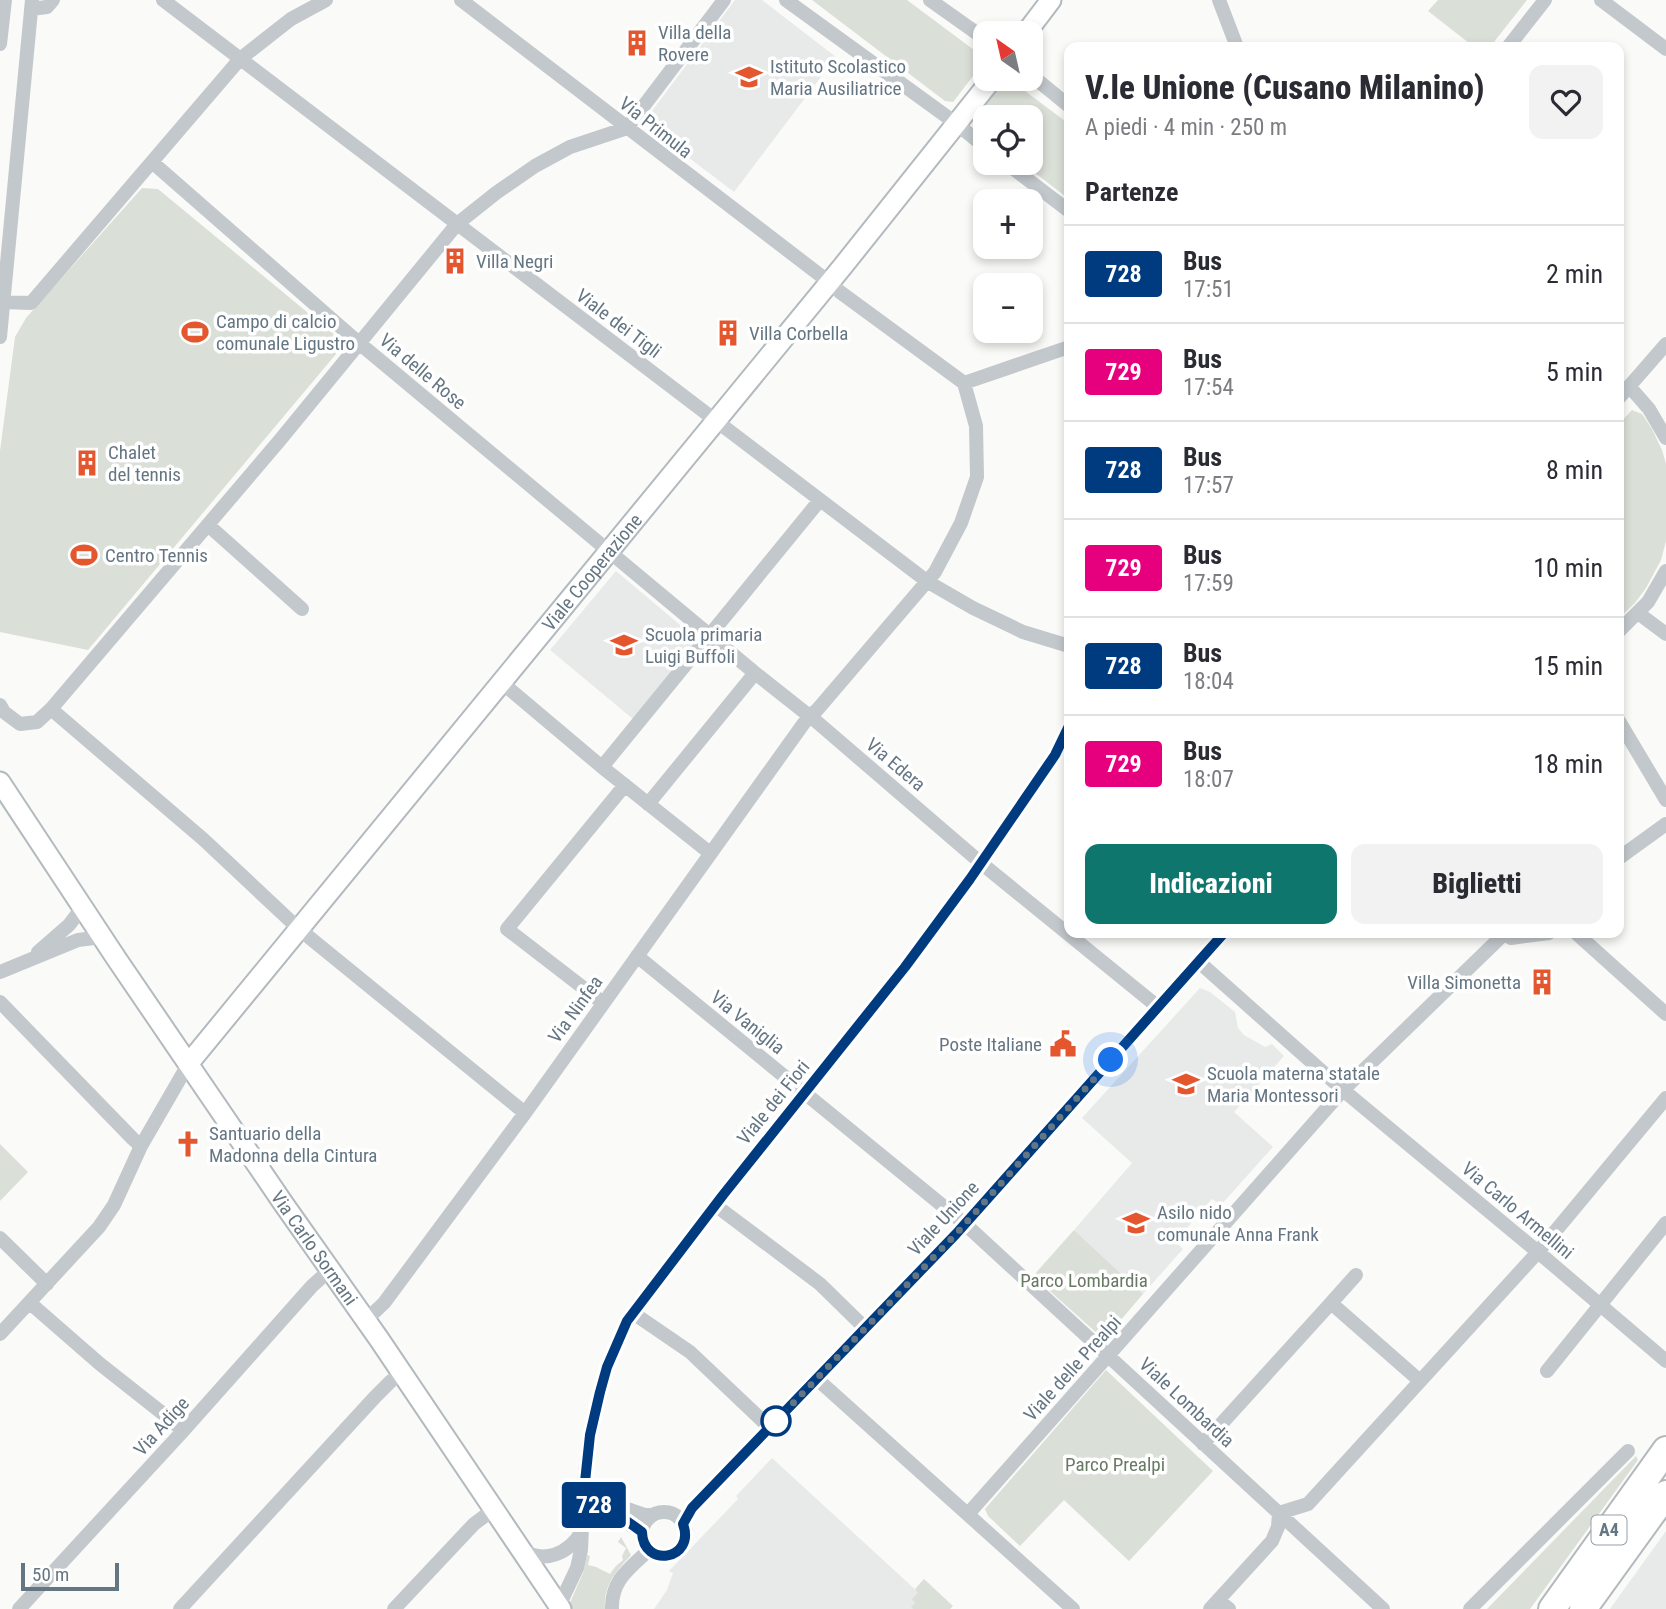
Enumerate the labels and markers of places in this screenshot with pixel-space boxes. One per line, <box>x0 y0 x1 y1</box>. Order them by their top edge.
place label: Villa della Rovere <box>658 21 731 66</box>
building icon: Villa della Rovere <box>622 28 652 58</box>
place label: Istituto Scolastico Maria Ausiliatrice <box>770 55 906 100</box>
school or university icon: Istituto Scolastico Maria Ausiliatrice <box>734 62 764 92</box>
building icon: Villa Negri <box>440 246 470 276</box>
place label: Villa Negri <box>476 250 553 273</box>
place label: Campo di calcio comunale Ligustro <box>216 310 355 355</box>
sports icon: Campo di calcio comunale Ligustro <box>180 317 210 347</box>
building icon: Villa Corbella <box>713 318 743 348</box>
place label: Villa Corbella <box>749 322 848 345</box>
place label: Chalet del tennis <box>108 441 181 486</box>
building icon: Chalet del tennis <box>72 448 102 478</box>
sports icon: Centro Tennis <box>69 540 99 570</box>
place label: Centro Tennis <box>105 544 208 567</box>
place label: Scuola primaria Luigi Buffoli <box>645 623 762 668</box>
school or university icon: Scuola primaria Luigi Buffoli <box>609 630 639 660</box>
building icon: Villa Simonetta <box>1527 967 1557 997</box>
place label: Villa Simonetta <box>1407 971 1521 994</box>
public building icon: Poste Italiane <box>1048 1029 1078 1059</box>
place label: Poste Italiane <box>939 1033 1042 1056</box>
place label: Scuola materna statale Maria Montessori <box>1207 1062 1380 1107</box>
school or university icon: Scuola materna statale Maria Montessori <box>1171 1069 1201 1099</box>
place label: Santuario della Madonna della Cintura <box>209 1122 377 1167</box>
church icon: Santuario della Madonna della Cintura <box>173 1129 203 1159</box>
place label: Asilo nido comunale Anna Frank <box>1157 1201 1319 1246</box>
school or university icon: Asilo nido comunale Anna Frank <box>1121 1208 1151 1238</box>
unlabelled marker <box>761 1406 791 1436</box>

